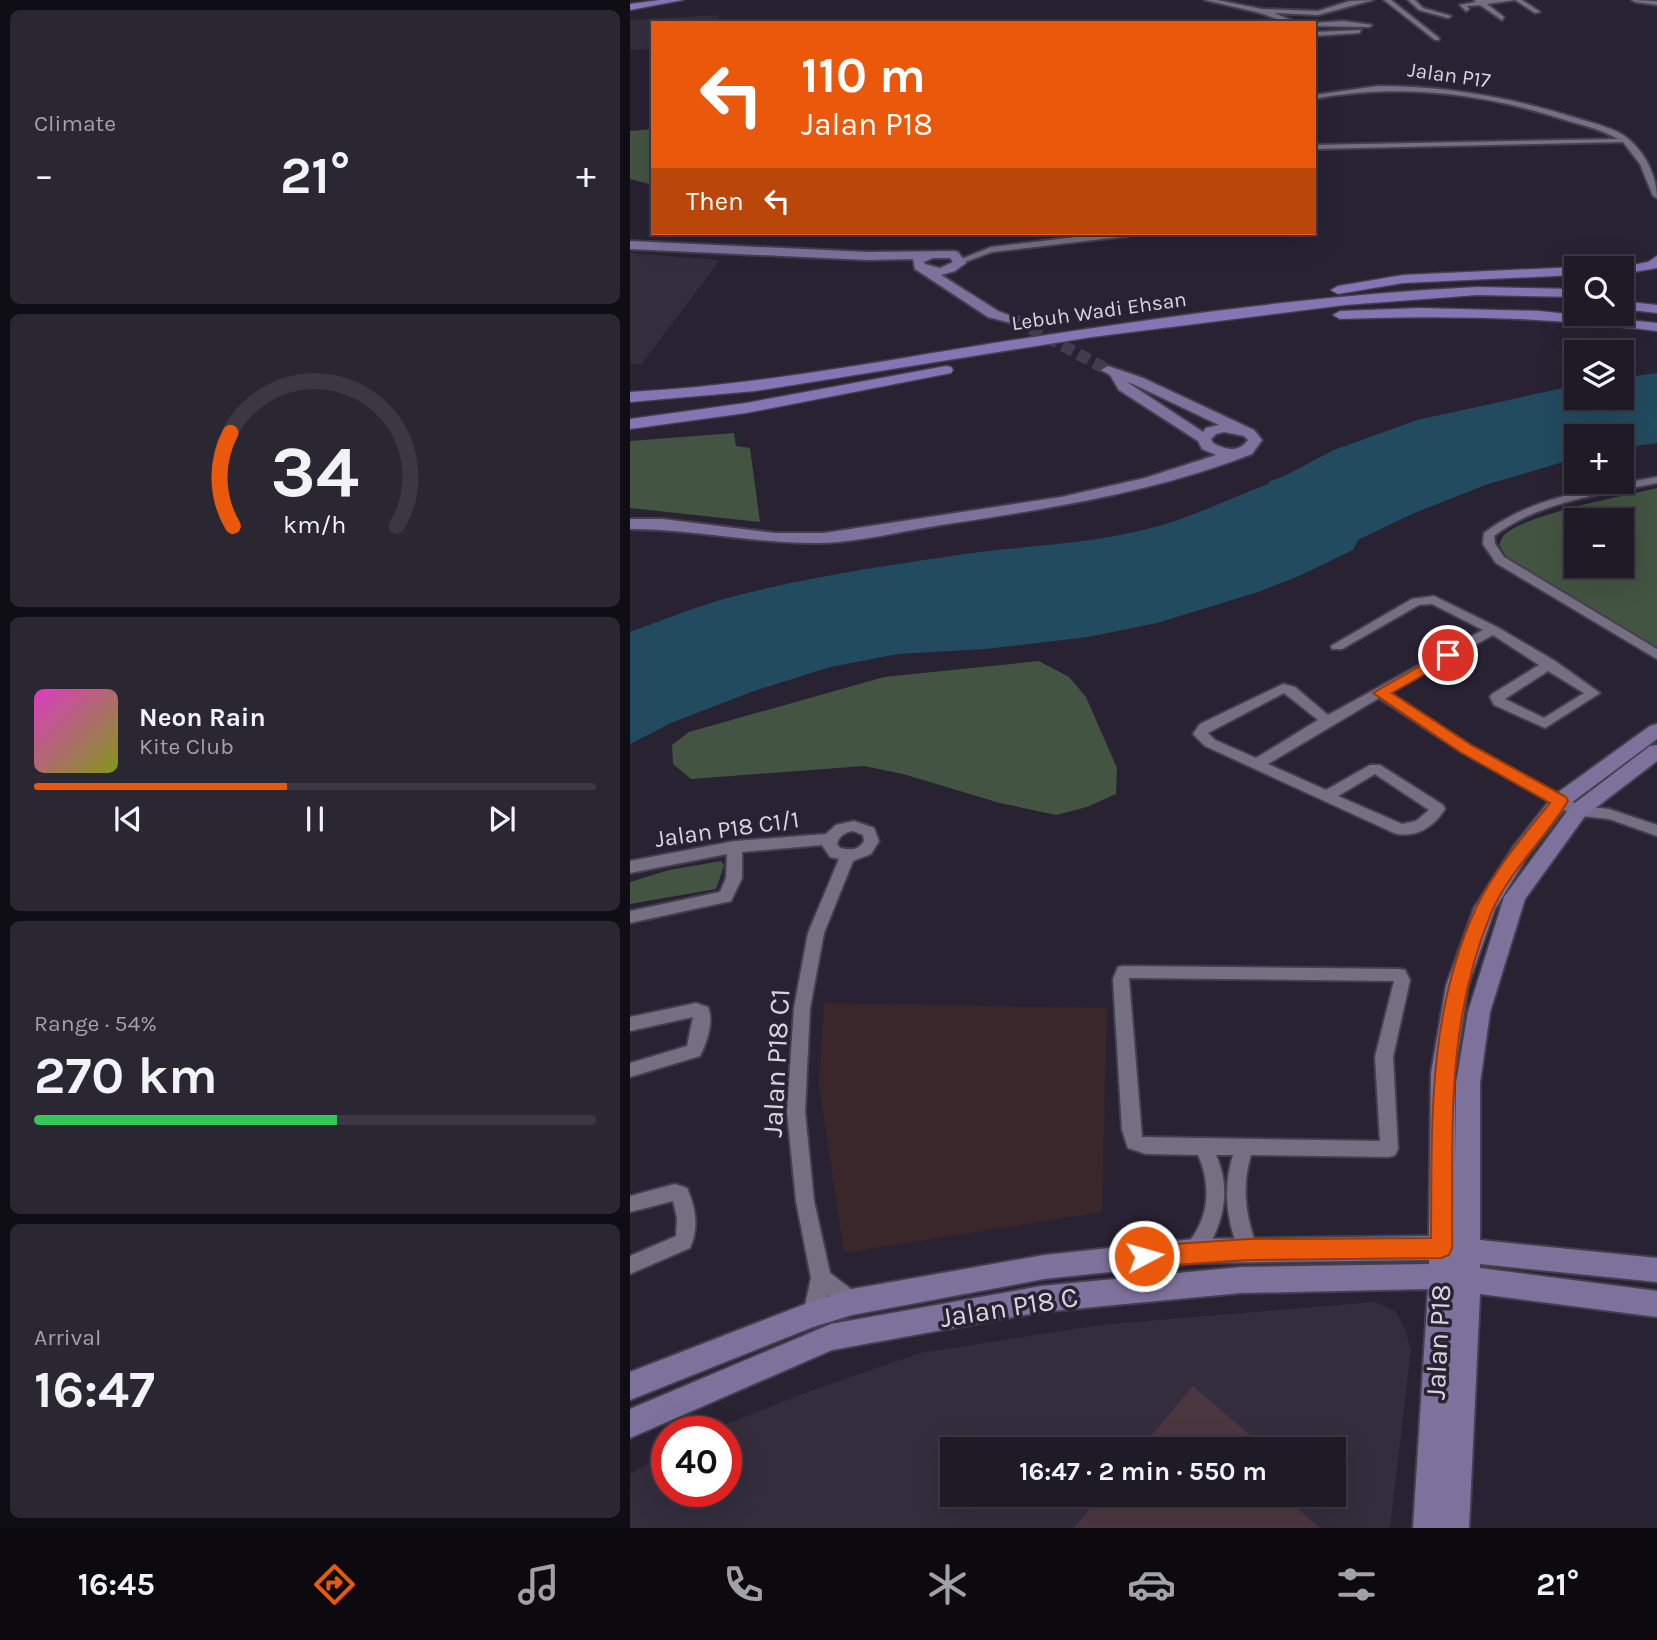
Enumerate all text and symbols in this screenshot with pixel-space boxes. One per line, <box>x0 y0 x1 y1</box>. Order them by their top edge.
text: 110 m <box>801 47 926 104</box>
icon: left <box>686 49 777 140</box>
street label: Jalan P17 <box>1406 57 1492 93</box>
text: Jalan P18 <box>801 106 933 143</box>
text: Climate <box>34 110 116 137</box>
text: 21° <box>280 145 350 206</box>
text: − <box>34 153 54 198</box>
text: + <box>576 153 596 198</box>
icon: left <box>758 182 796 220</box>
text: Then <box>686 186 744 217</box>
map controls <box>1564 256 1634 578</box>
button: search <box>1564 256 1634 326</box>
street label: Lebuh Wadi Ehsan <box>1010 287 1188 335</box>
button: layers <box>1564 340 1634 410</box>
button: + <box>1564 424 1634 494</box>
text: 34 <box>271 430 359 515</box>
button: − <box>1564 508 1634 578</box>
text: km/h <box>283 510 347 539</box>
pin <box>1418 625 1478 685</box>
icon: arrive <box>1429 636 1467 674</box>
text: Neon Rain <box>139 702 266 733</box>
text: Kite Club <box>139 733 234 760</box>
icon: previous <box>109 800 147 838</box>
icon: pause <box>296 800 334 838</box>
icon: next <box>483 800 521 838</box>
street label: Jalan P18 C1/1 <box>653 805 801 853</box>
street label: Jalan P18 C1 <box>756 988 796 1138</box>
text: Range · 54% <box>34 1010 157 1037</box>
text: 270 km <box>34 1045 217 1106</box>
position arrow <box>1107 1219 1181 1293</box>
street label: Jalan P18 C <box>938 1280 1080 1334</box>
street label: Jalan P18 <box>1419 1283 1457 1401</box>
text: Arrival <box>34 1324 101 1351</box>
text: 16:47 <box>34 1359 155 1420</box>
speed limit sign: 40 <box>651 1416 742 1507</box>
text: 16:47 · 2 min · 550 m <box>1019 1456 1267 1487</box>
icon: directions <box>310 1560 359 1609</box>
icon: music <box>514 1560 563 1609</box>
icon: phone <box>719 1560 768 1609</box>
icon: climate <box>923 1560 972 1609</box>
icon: car <box>1127 1560 1176 1609</box>
icon: filters <box>1332 1560 1381 1609</box>
text: 16:45 <box>78 1566 155 1603</box>
text: 21° <box>1536 1566 1579 1603</box>

